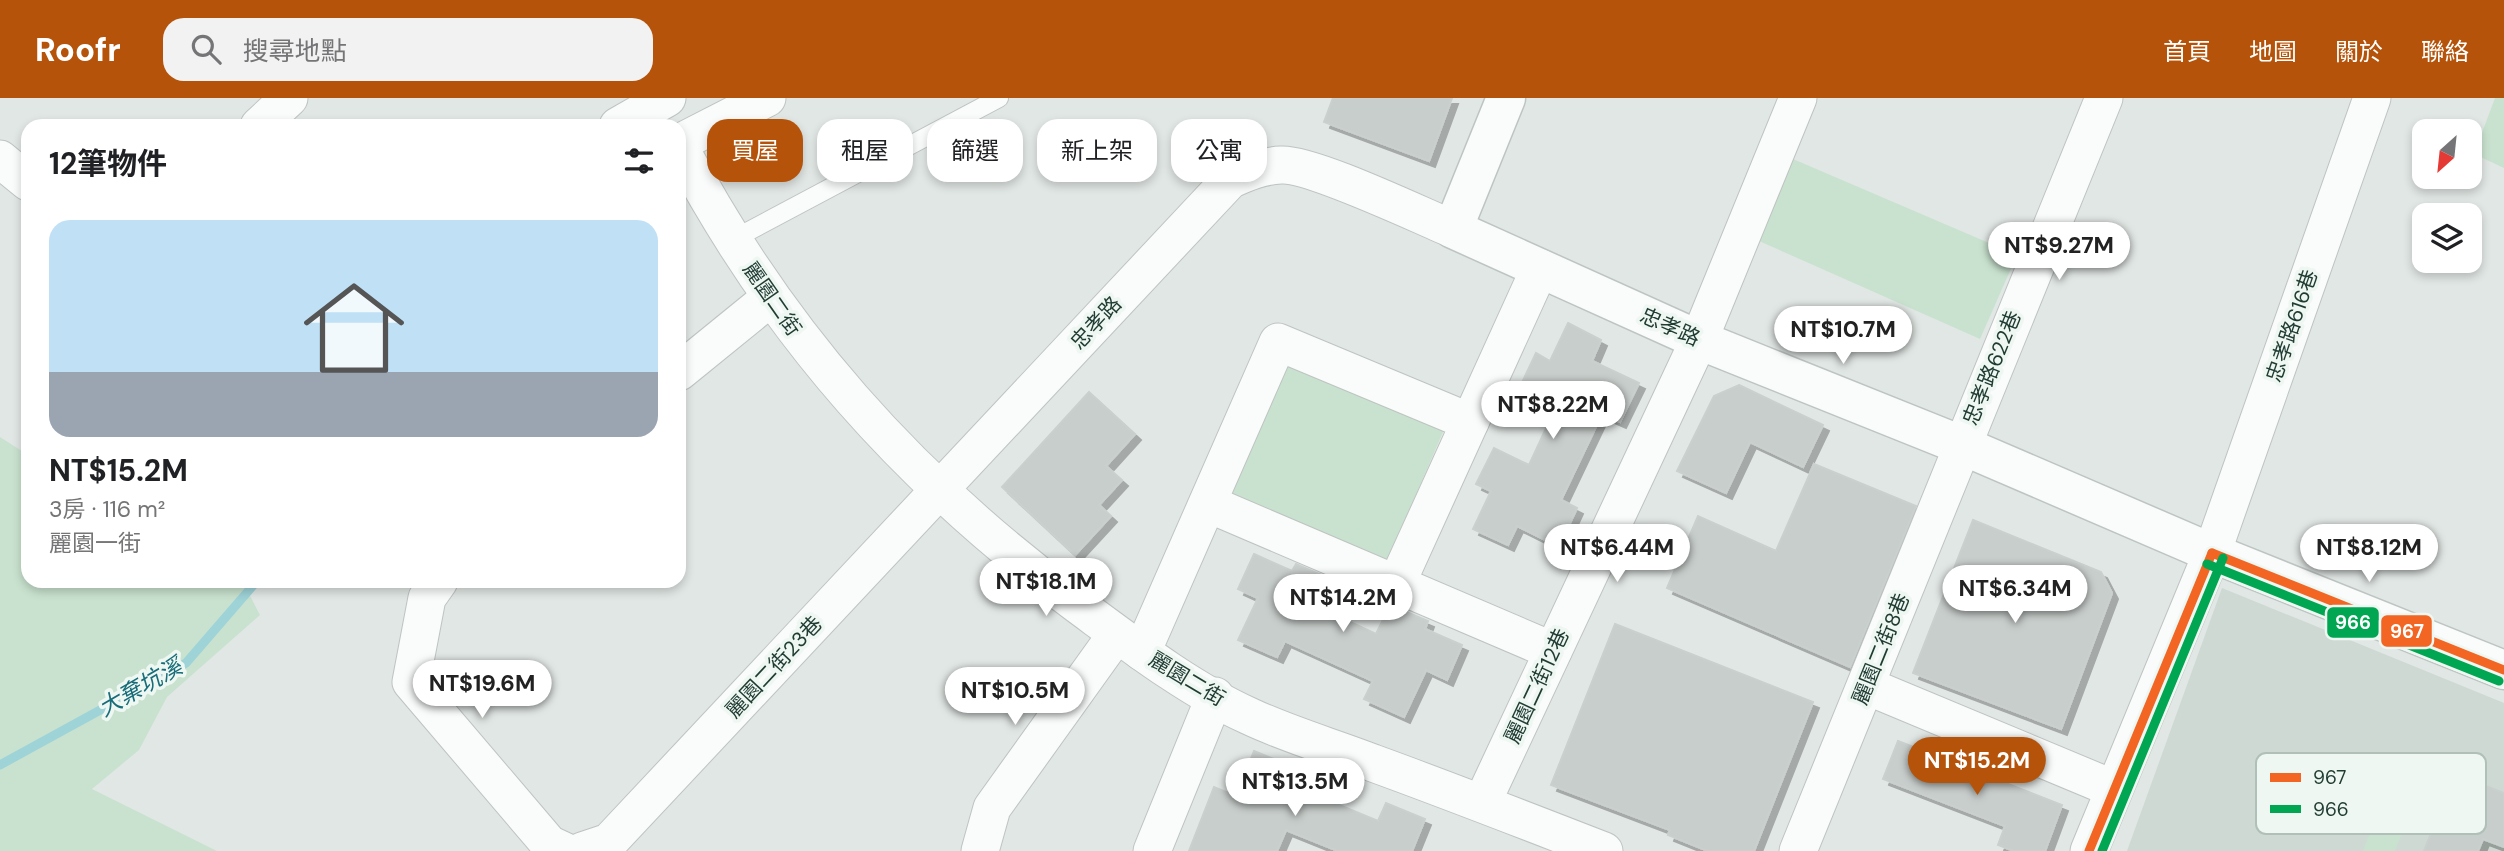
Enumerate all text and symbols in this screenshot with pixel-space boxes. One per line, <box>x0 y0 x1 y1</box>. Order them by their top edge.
search box <box>163 18 653 81</box>
text: Roofr <box>35 28 121 71</box>
icon: search <box>187 30 225 68</box>
text: 搜尋地點 <box>243 34 347 68</box>
text: 首頁 <box>2163 36 2211 67</box>
text: 地圖 <box>2249 36 2297 67</box>
text: 關於 <box>2335 36 2383 67</box>
text: 聯絡 <box>2421 36 2469 67</box>
chip: 買屋 <box>707 119 803 182</box>
chip: 租屋 <box>817 119 913 182</box>
chip: 篩選 <box>927 119 1023 182</box>
chip: 新上架 <box>1037 119 1157 182</box>
chip: 公寓 <box>1171 119 1267 182</box>
north arrow <box>2412 119 2482 189</box>
map controls <box>2412 119 2482 273</box>
icon: filters <box>620 142 658 180</box>
text: 12筆物件 <box>49 144 167 183</box>
button: layers <box>2412 203 2482 273</box>
pin: NT$9.27M <box>1987 222 2131 282</box>
text: NT$9.27M <box>2004 230 2114 260</box>
street label: 麗園二街 <box>736 257 808 341</box>
icon: home <box>291 265 417 391</box>
street label: 忠孝路616巷 <box>2260 266 2324 386</box>
street label: 忠孝路 <box>1064 290 1128 356</box>
street label: 忠孝路 <box>1636 301 1704 353</box>
pin: NT$10.7M <box>1771 306 1915 366</box>
street label: 忠孝路622巷 <box>1956 307 2028 429</box>
text: NT$10.7M <box>1790 314 1896 344</box>
pin: NT$8.22M <box>1481 382 1625 441</box>
text: NT$8.22M <box>1497 389 1609 419</box>
text: NT$15.2M <box>49 451 188 490</box>
text: 3房 · 116 m² <box>49 494 165 524</box>
pin: NT$6.44M <box>1545 524 1689 584</box>
pin: NT$8.12M <box>2297 524 2441 584</box>
text: 麗園一街 <box>49 528 141 558</box>
text: NT$6.44M <box>1560 532 1674 562</box>
text: NT$8.12M <box>2316 532 2422 562</box>
pin: NT$18.1M <box>974 559 1118 618</box>
text: NT$18.1M <box>996 566 1096 596</box>
pin: NT$6.34M <box>1943 566 2087 625</box>
text: NT$6.34M <box>1958 573 2072 603</box>
pin: NT$14.2M <box>1271 574 1415 634</box>
text: NT$14.2M <box>1290 582 1397 612</box>
street label: 麗園二街8巷 <box>1846 589 1916 709</box>
line badge: 966 <box>2326 606 2380 639</box>
street label: 麗園二街23巷 <box>720 610 828 724</box>
text: 966 <box>2335 610 2371 635</box>
line badge: 967 <box>2380 614 2433 648</box>
text: 967 <box>2390 619 2424 644</box>
street label: 麗園二街12巷 <box>1498 624 1576 748</box>
street label: 麗園二街 <box>1144 645 1230 713</box>
water label: 大棄坑溪 <box>93 650 190 723</box>
pin: NT$19.6M <box>410 660 554 720</box>
text: NT$19.6M <box>429 668 535 698</box>
pin: NT$10.5M <box>943 668 1087 727</box>
text: NT$10.5M <box>961 675 1069 705</box>
pin: NT$15.2M <box>1905 738 2049 797</box>
text: NT$15.2M <box>1924 745 2030 775</box>
legend <box>2256 753 2486 834</box>
pin: NT$13.5M <box>1223 758 1367 818</box>
text: 967 <box>2313 765 2347 790</box>
text: NT$13.5M <box>1242 766 1348 796</box>
text: 966 <box>2313 797 2349 822</box>

